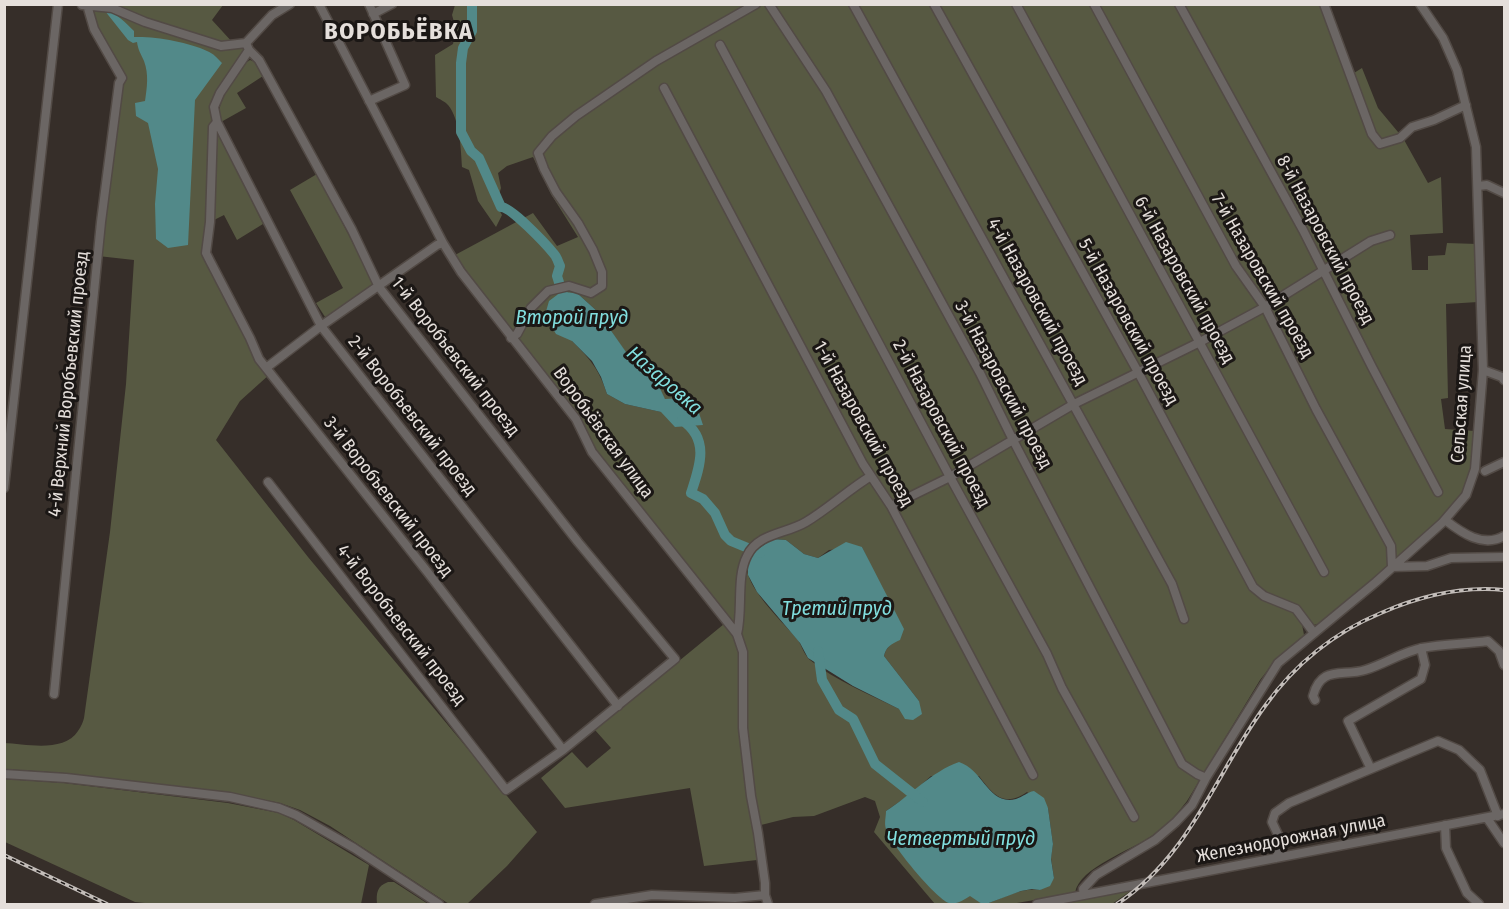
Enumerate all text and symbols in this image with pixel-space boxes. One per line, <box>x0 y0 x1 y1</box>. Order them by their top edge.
district label: ВОРОБЬЁВКА <box>324 18 474 46</box>
street label: 8-й Назаровский проезд <box>1271 152 1379 328</box>
street label: 7-й Назаровский проезд <box>1206 190 1318 362</box>
street label: 6-й Назаровский проезд <box>1129 193 1239 367</box>
street label: 4-й Назаровский проезд <box>982 215 1092 389</box>
street label: 5-й Назаровский проезд <box>1073 235 1183 409</box>
street label: 4-й Верхний Воробъевский проезд <box>44 250 94 518</box>
street label: 1-й Воробъевский проезд <box>386 273 524 441</box>
street label: 3-й Назаровский проезд <box>950 298 1056 472</box>
water label: Второй пруд <box>516 306 628 330</box>
street label: 2-й Воробъевский проезд <box>343 332 481 500</box>
street label: 2-й Назаровский проезд <box>888 337 994 511</box>
street label: 1-й Назаровский проезд <box>809 338 917 510</box>
water label: Назаровка <box>621 342 707 420</box>
street label: Сельская улица <box>1447 344 1477 464</box>
street label: Воробьёвская улица <box>548 363 658 503</box>
street label: 3-й Воробъевский проезд <box>319 413 457 581</box>
street label: 4-й Воробъевский проезд <box>332 540 470 710</box>
water label: Третий пруд <box>782 597 892 621</box>
street label: Железнодорожная улица <box>1195 810 1387 868</box>
water label: Четвертый пруд <box>887 827 1035 851</box>

